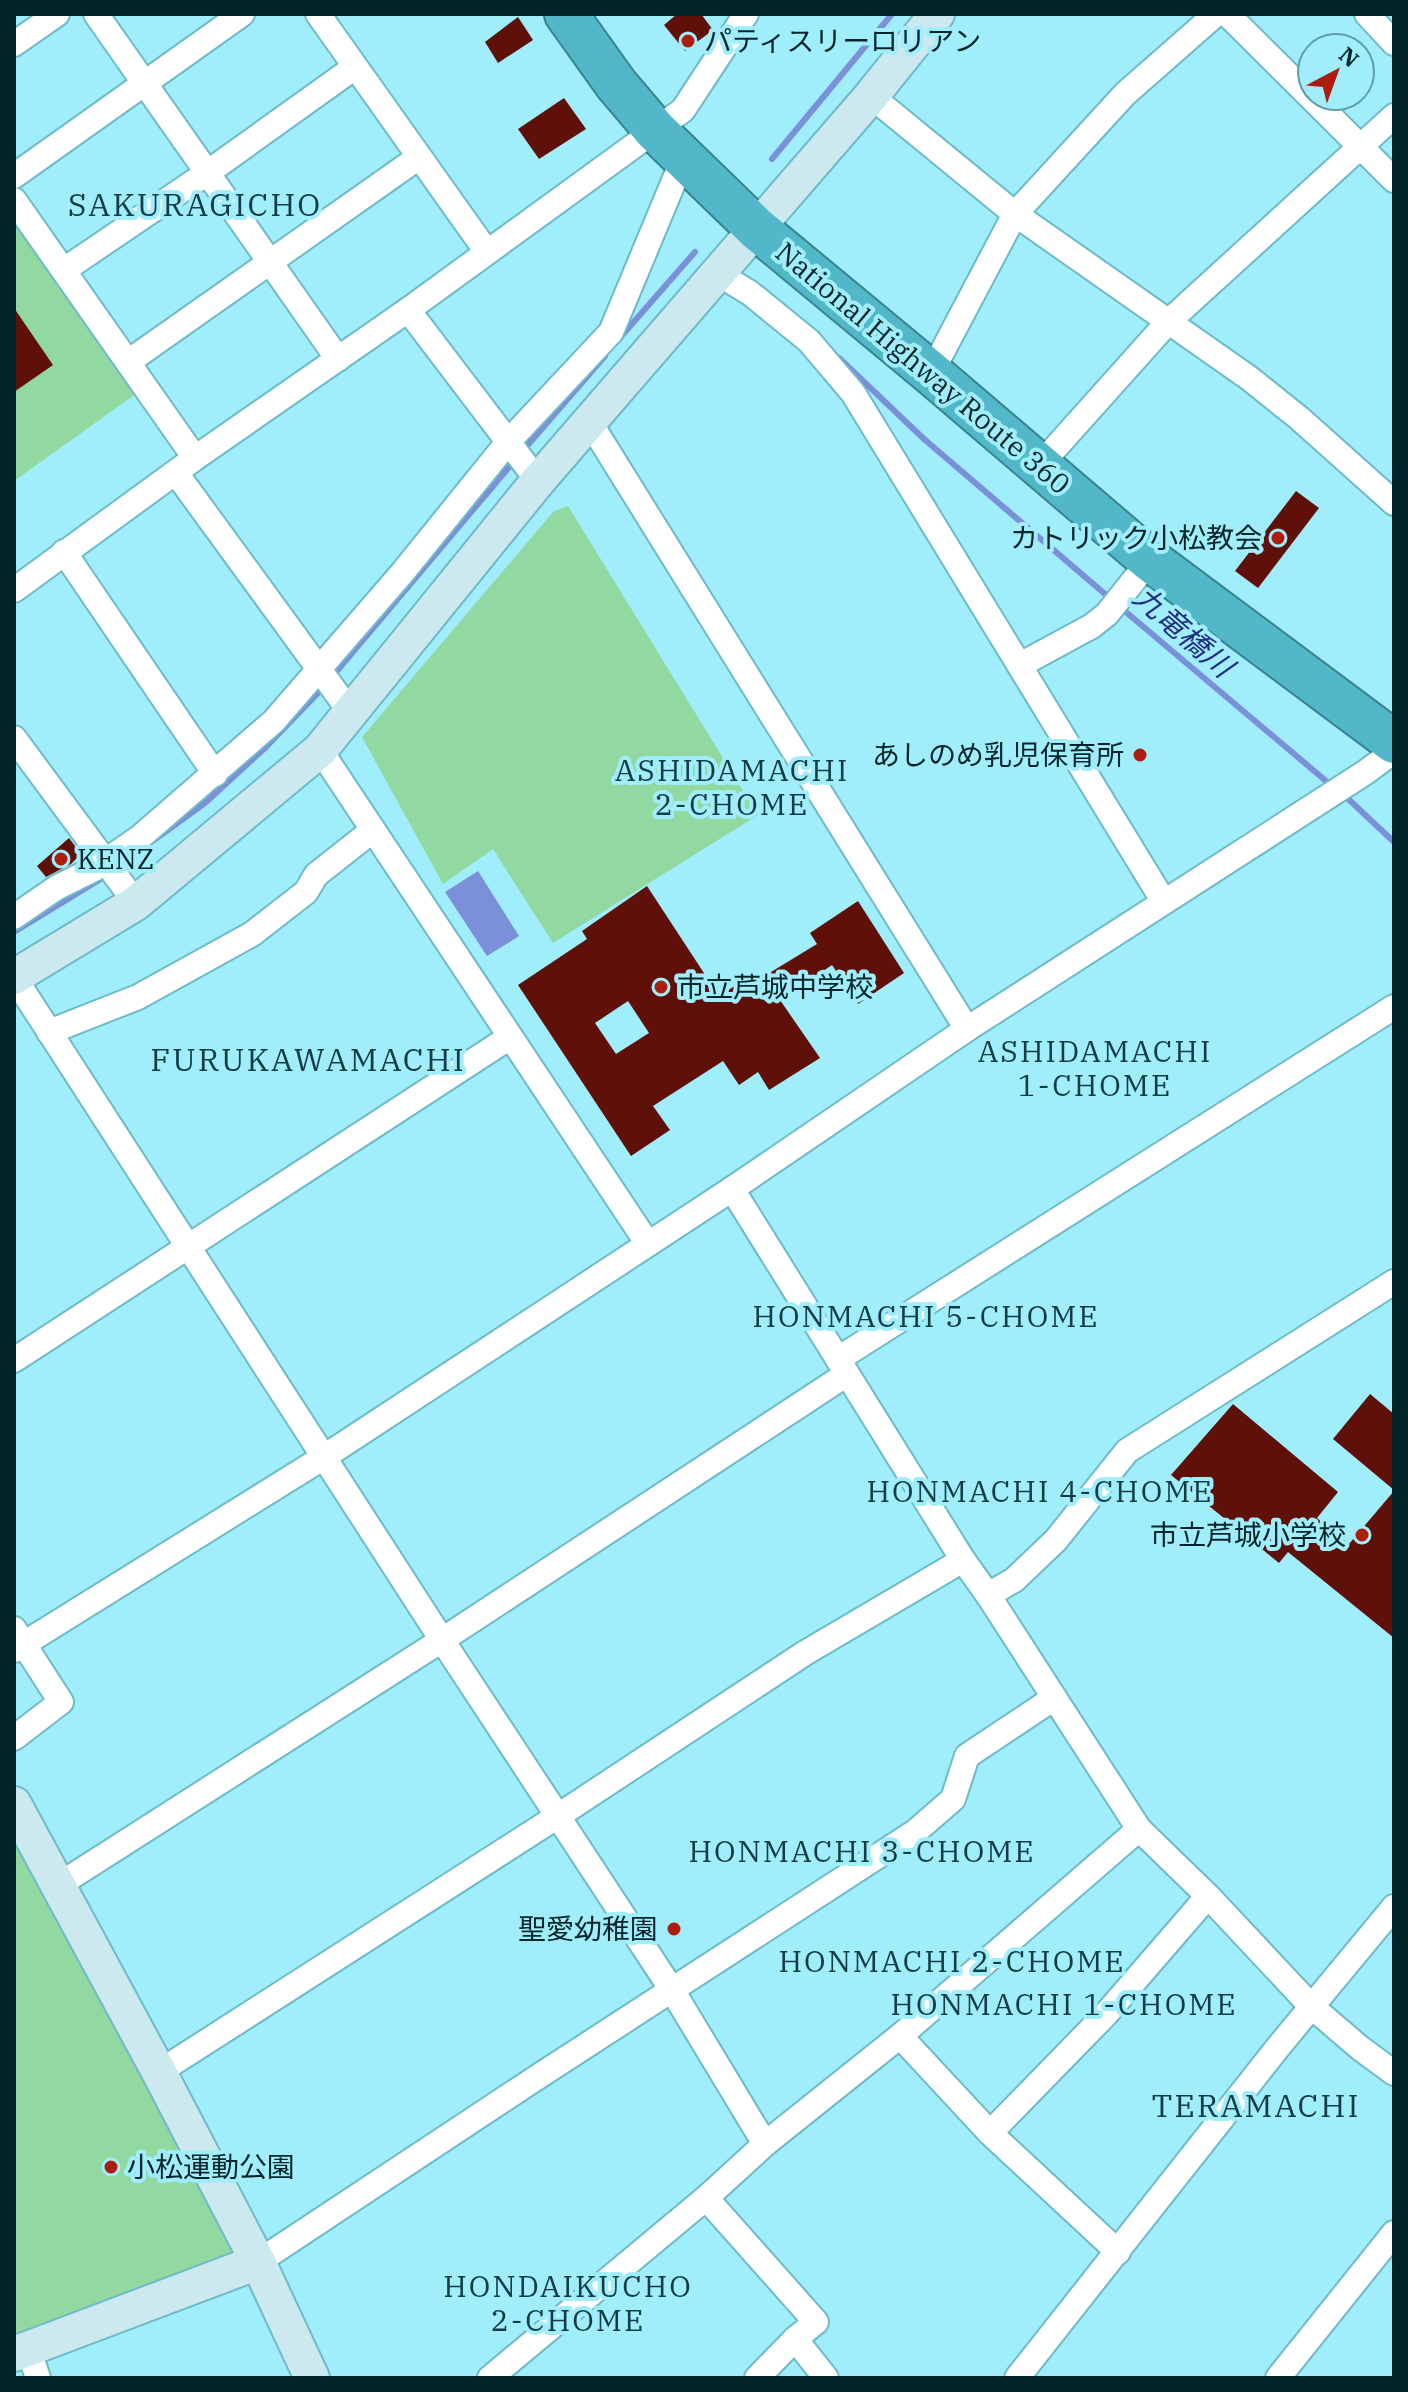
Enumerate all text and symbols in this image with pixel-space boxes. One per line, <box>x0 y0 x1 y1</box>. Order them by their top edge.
place label: パティスリーロリアン <box>704 22 981 59</box>
marker: パティスリーロリアン <box>679 32 697 50</box>
north arrow <box>1296 32 1376 112</box>
text: N <box>1333 40 1366 73</box>
district label: SAKURAGICHO <box>68 183 322 225</box>
street label: National Highway Route 360 <box>768 233 1078 502</box>
place label: カトリック小松教会 <box>1010 519 1262 556</box>
marker: カトリック小松教会 <box>1269 529 1287 547</box>
water label: 九竜橋川 <box>1126 577 1244 687</box>
place label: あしのめ乳児保育所 <box>872 736 1124 773</box>
marker: あしのめ乳児保育所 <box>1131 746 1149 764</box>
district label: ASHIDAMACHI 2-CHOME <box>615 750 849 823</box>
place label: KENZ <box>77 840 154 877</box>
marker: KENZ <box>52 850 70 868</box>
place label: 市立芦城中学校 <box>677 968 873 1005</box>
marker: 市立芦城中学校 <box>652 978 670 996</box>
district label: ASHIDAMACHI 1-CHOME <box>978 1031 1212 1104</box>
district label: FURUKAWAMACHI <box>150 1038 466 1080</box>
district label: HONMACHI 5-CHOME <box>752 1296 1100 1335</box>
district label: HONMACHI 4-CHOME <box>866 1471 1214 1510</box>
place label: 市立芦城小学校 <box>1150 1516 1346 1553</box>
marker: 市立芦城小学校 <box>1353 1526 1371 1544</box>
district label: HONMACHI 3-CHOME <box>688 1831 1036 1870</box>
place label: 聖愛幼稚園 <box>518 1910 658 1947</box>
marker: 聖愛幼稚園 <box>665 1920 683 1938</box>
district label: HONMACHI 2-CHOME <box>778 1941 1126 1980</box>
district label: HONMACHI 1-CHOME <box>890 1984 1238 2023</box>
district label: TERAMACHI <box>1151 2084 1361 2126</box>
place label: 小松運動公園 <box>127 2148 295 2185</box>
marker: 小松運動公園 <box>102 2158 120 2176</box>
district label: HONDAIKUCHO 2-CHOME <box>443 2266 693 2339</box>

